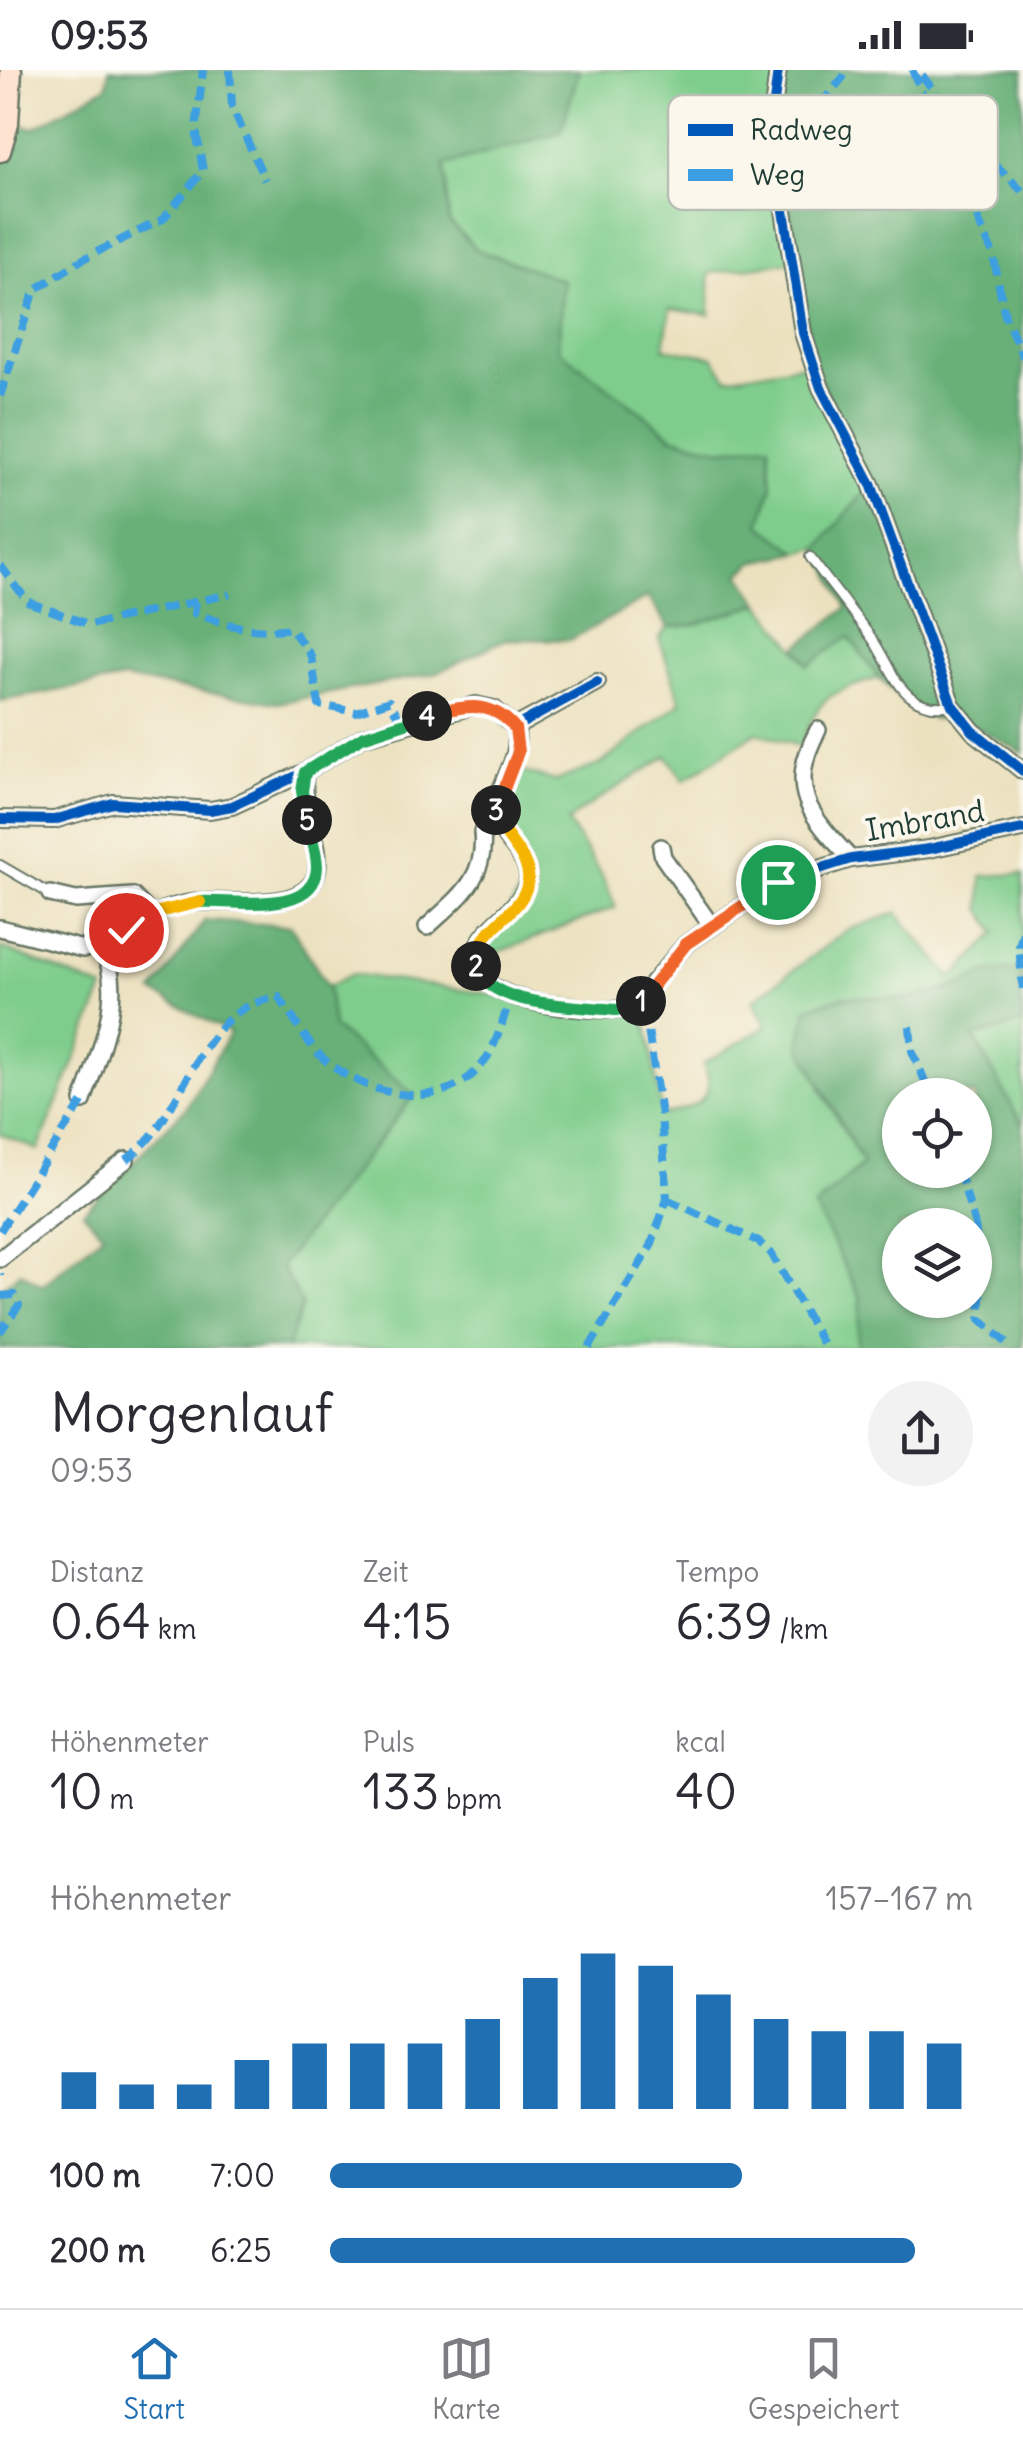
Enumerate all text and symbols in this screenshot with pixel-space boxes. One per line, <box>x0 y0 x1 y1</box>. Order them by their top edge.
text: 09:53 <box>50 12 149 59</box>
legend <box>668 95 998 210</box>
text: Radweg <box>750 112 853 148</box>
text: Weg <box>750 157 805 193</box>
pin: 4 <box>402 691 452 741</box>
text: 4 <box>419 698 435 734</box>
pin: 3 <box>471 785 521 835</box>
street label: Imbrand <box>863 791 987 849</box>
text: 3 <box>488 792 504 828</box>
pin: 5 <box>282 795 332 845</box>
text: 5 <box>299 802 315 838</box>
pin <box>736 840 821 925</box>
icon: arrive <box>751 855 806 910</box>
pin <box>84 888 169 973</box>
icon: check <box>99 903 154 958</box>
pin: 2 <box>451 941 501 991</box>
text: 2 <box>468 948 484 984</box>
pin: 1 <box>616 976 666 1026</box>
text: 1 <box>635 983 647 1019</box>
map controls <box>882 1078 992 1318</box>
button: locate <box>882 1078 992 1188</box>
button: layers <box>882 1208 992 1318</box>
text: Morgenlauf <box>50 1378 333 1447</box>
button: share <box>868 1381 973 1486</box>
text: 09:53 <box>50 1450 133 1491</box>
text: Distanz <box>50 1554 144 1590</box>
text: Zeit <box>363 1554 408 1590</box>
text: Tempo <box>675 1554 759 1590</box>
text: 0.64 <box>50 1590 151 1653</box>
text: 4:15 <box>363 1590 451 1653</box>
text: 6:39 <box>675 1590 773 1653</box>
text: km <box>151 1611 197 1647</box>
text: /km <box>773 1611 828 1647</box>
text: Höhenmeter <box>50 1724 209 1760</box>
text: Puls <box>363 1724 415 1760</box>
text: kcal <box>675 1724 726 1760</box>
text: 10 <box>50 1760 103 1823</box>
text: 133 <box>363 1760 439 1823</box>
text: 40 <box>675 1760 737 1823</box>
text: m <box>103 1781 134 1817</box>
text: bpm <box>439 1781 502 1817</box>
text: Höhenmeter <box>50 1878 231 1919</box>
text: 157–167 m <box>826 1878 973 1919</box>
text: 100 m <box>50 2155 141 2196</box>
text: 7:00 <box>210 2155 275 2196</box>
text: 200 m <box>50 2230 145 2271</box>
text: 6:25 <box>210 2230 272 2271</box>
tab: Start <box>124 2331 185 2427</box>
tab: Karte <box>432 2331 501 2427</box>
tab: Gespeichert <box>748 2331 899 2427</box>

